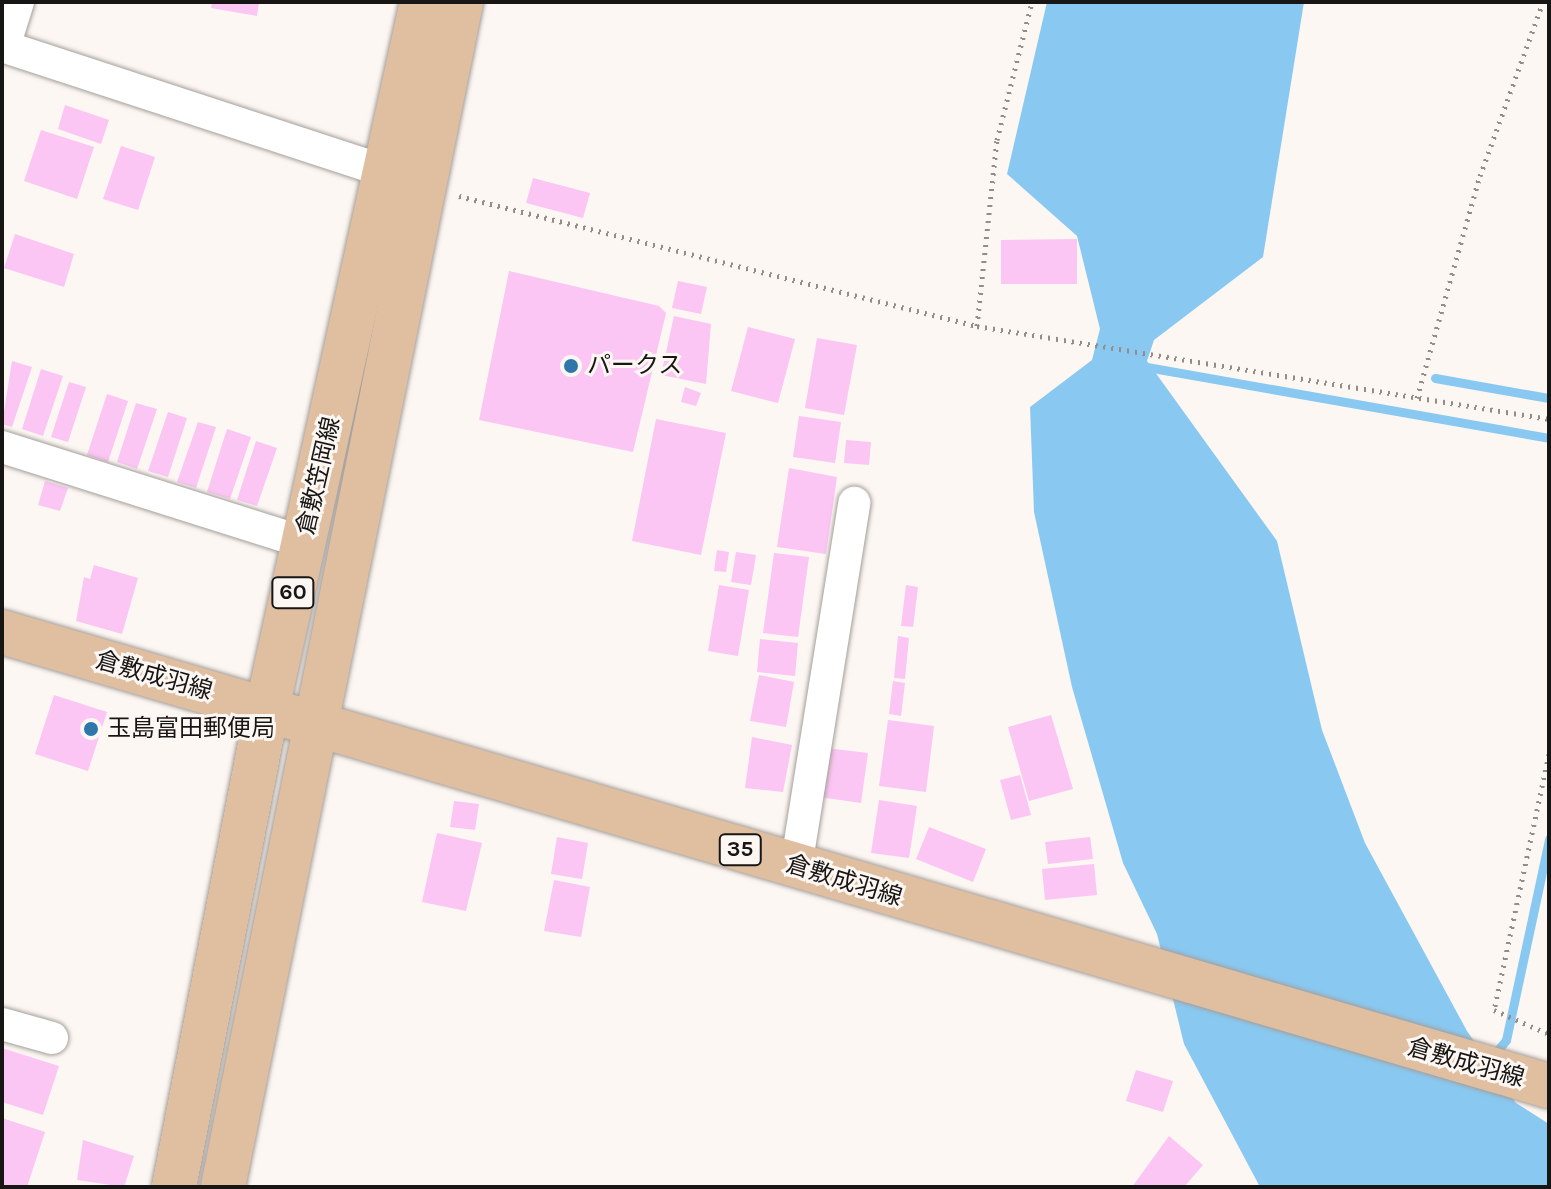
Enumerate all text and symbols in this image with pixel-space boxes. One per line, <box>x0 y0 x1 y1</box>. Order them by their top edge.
place label: パークス <box>587 352 683 380</box>
marker: パークス <box>562 357 580 375</box>
street label: 倉敷笠岡線 <box>291 414 347 538</box>
road number: 60 <box>271 575 315 611</box>
street label: 倉敷成羽線 <box>92 646 216 706</box>
place label: 玉島富田郵便局 <box>107 715 275 743</box>
marker: 玉島富田郵便局 <box>82 720 100 738</box>
road number: 35 <box>718 832 762 868</box>
street label: 倉敷成羽線 <box>782 850 906 912</box>
street label: 倉敷成羽線 <box>1404 1033 1528 1093</box>

